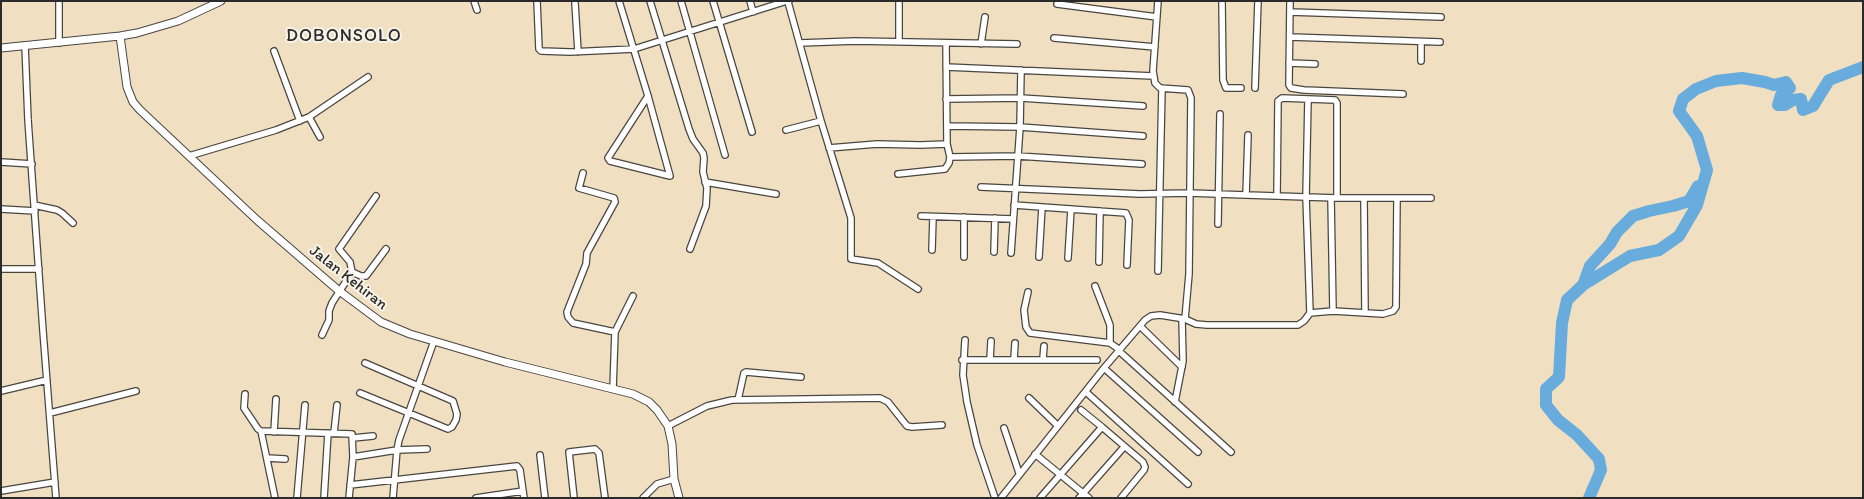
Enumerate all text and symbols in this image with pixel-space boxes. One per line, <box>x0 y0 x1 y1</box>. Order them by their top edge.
district label: DOBONSOLO <box>285 25 403 47</box>
street label: Jalan Kehiran <box>305 241 391 315</box>

